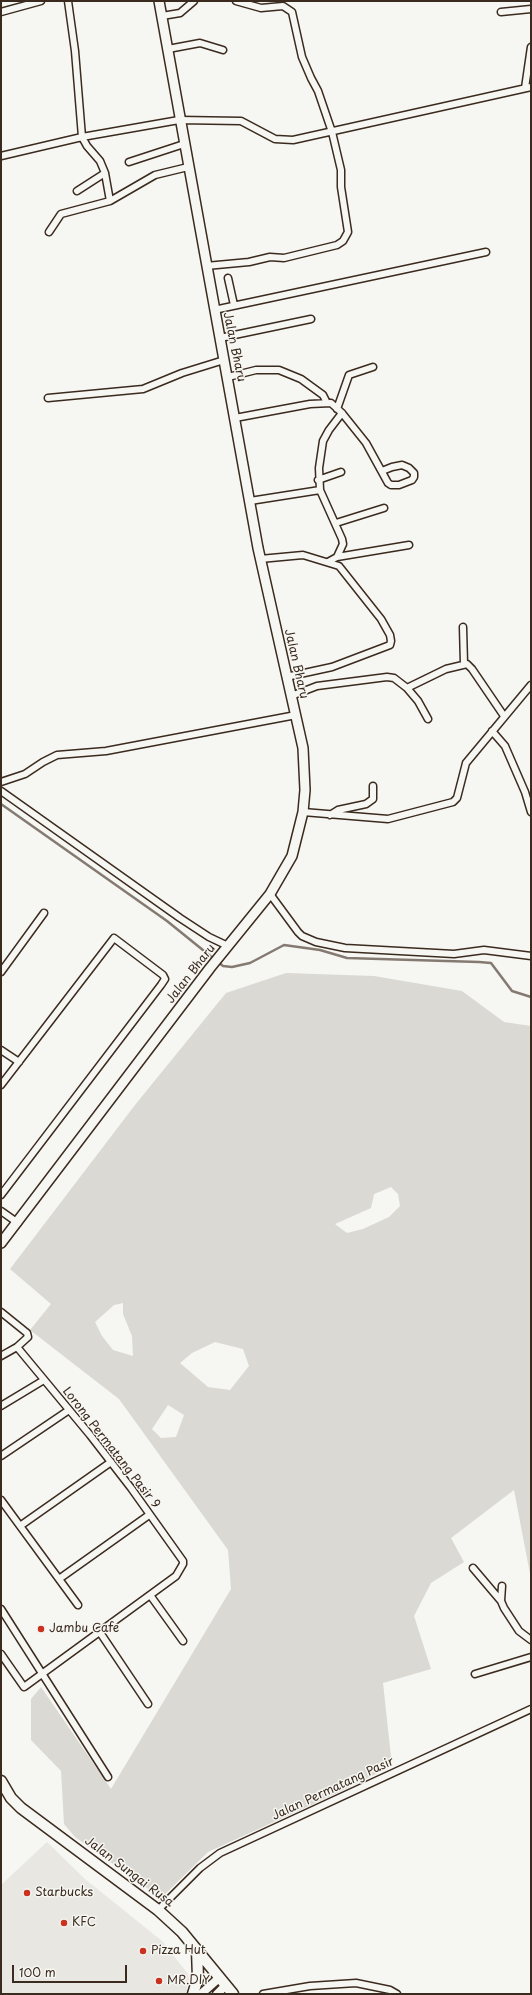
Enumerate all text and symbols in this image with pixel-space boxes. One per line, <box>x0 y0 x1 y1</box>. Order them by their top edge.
street label: Jalan Bharu <box>220 311 248 383</box>
street label: Jalan Bharu <box>281 628 311 700</box>
street label: Jalan Bharu <box>163 942 219 1006</box>
street label: Lorong Permatang Pasir 9 <box>59 1385 163 1511</box>
place label: Jambu Cafe <box>49 1622 119 1636</box>
marker: Jambu Cafe <box>36 1624 46 1634</box>
street label: Jalan Permatang Pasir <box>270 1754 396 1824</box>
street label: Jalan Sungai Rusa <box>82 1834 176 1910</box>
place label: Starbucks <box>35 1886 93 1900</box>
marker: Starbucks <box>22 1888 32 1898</box>
place label: KFC <box>72 1916 96 1930</box>
marker: KFC <box>59 1918 69 1928</box>
place label: Pizza Hut <box>151 1944 206 1958</box>
marker: Pizza Hut <box>138 1946 148 1956</box>
scale bar <box>14 1957 129 1983</box>
text: 100 m <box>19 1963 56 1981</box>
place label: MR.DIY <box>167 1974 210 1988</box>
marker: MR.DIY <box>154 1976 164 1986</box>

